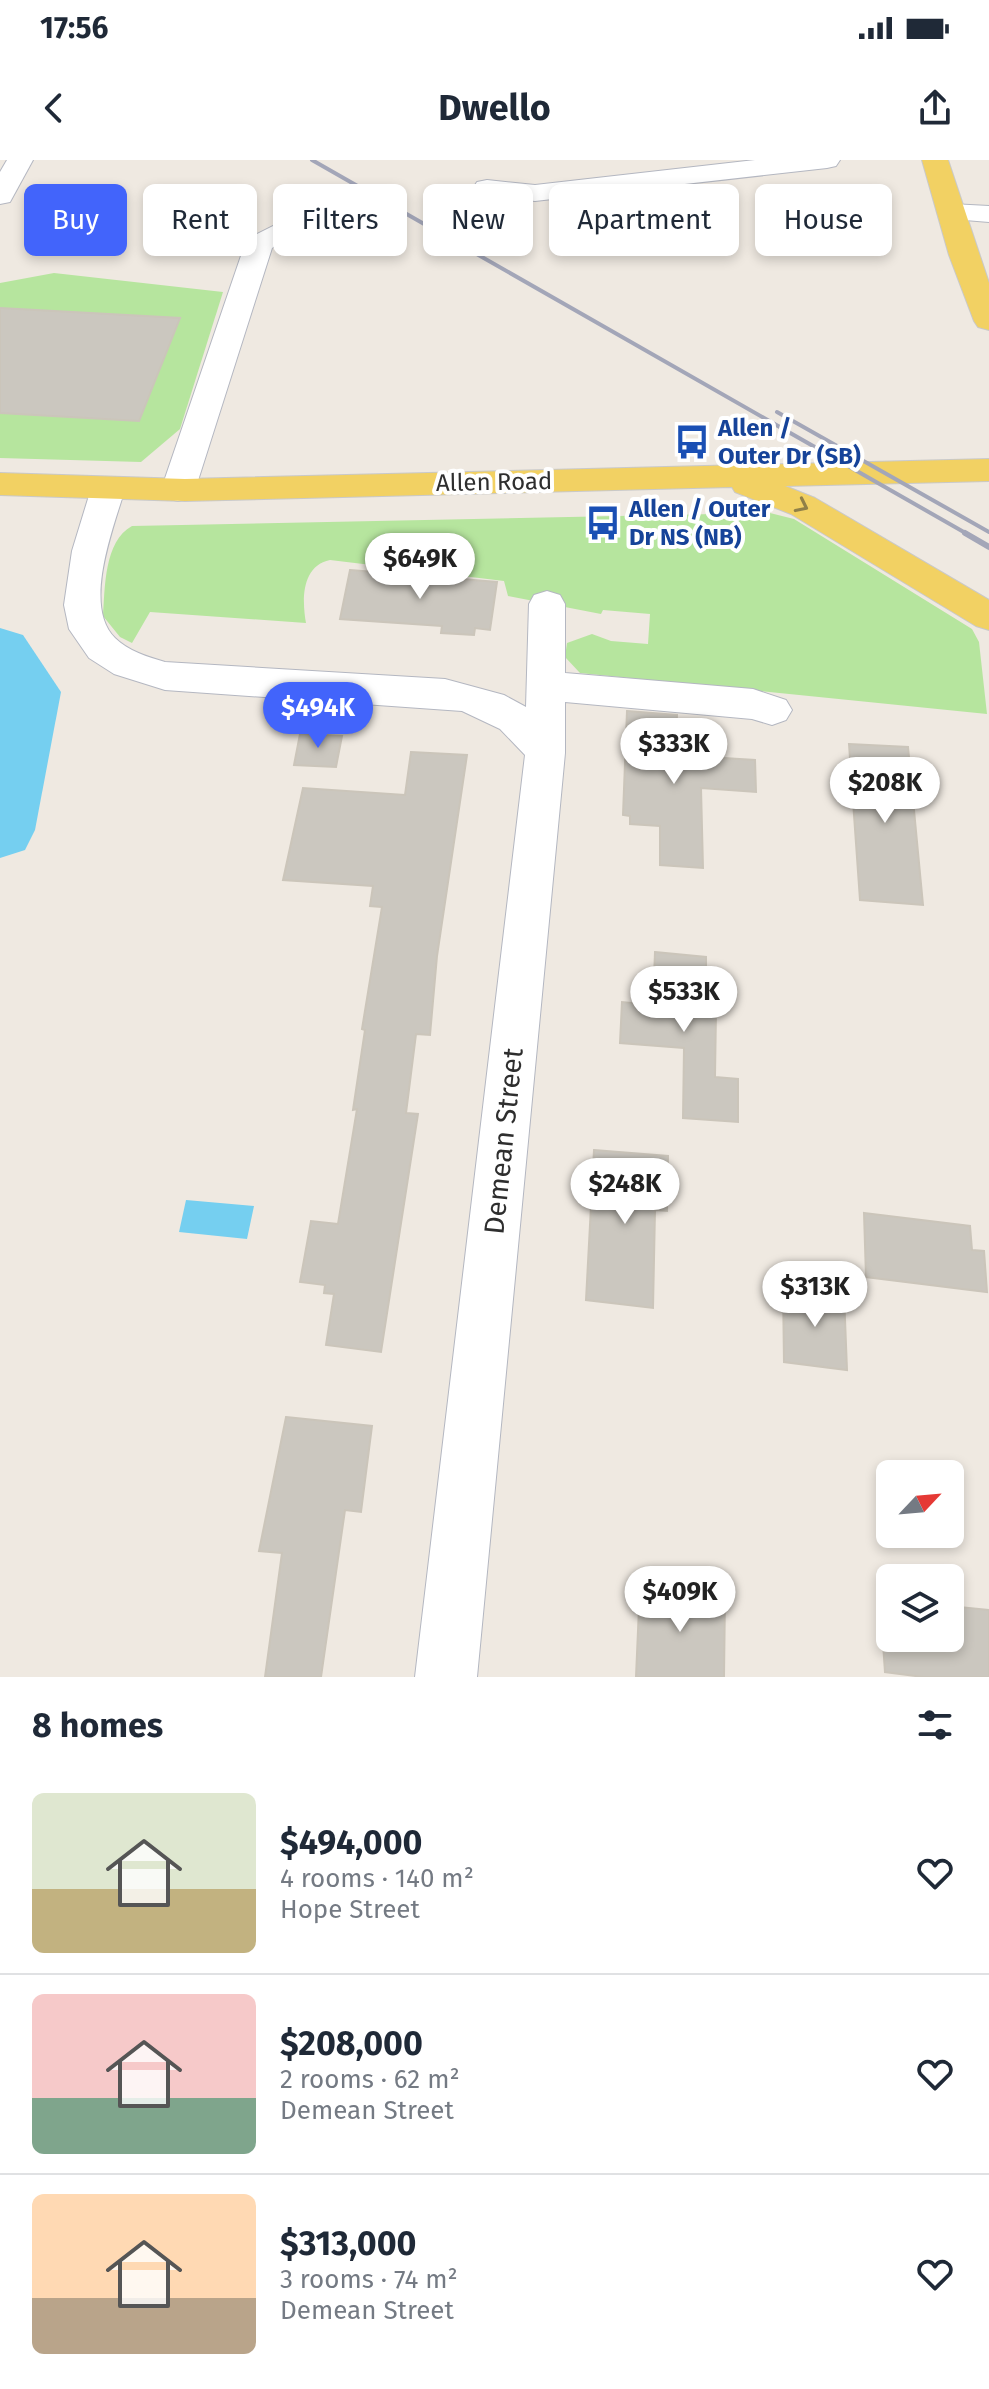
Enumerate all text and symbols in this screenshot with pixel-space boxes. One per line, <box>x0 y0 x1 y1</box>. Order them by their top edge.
text: 17:56 <box>40 10 108 46</box>
icon: back <box>32 86 76 130</box>
text: Dwello <box>438 86 551 130</box>
icon: share <box>913 86 957 130</box>
chip: Buy <box>24 184 127 256</box>
chip: Rent <box>143 184 257 256</box>
chip: Filters <box>273 184 407 256</box>
chip: New <box>423 184 533 256</box>
chip: Apartment <box>549 184 739 256</box>
chip: House <box>755 184 892 256</box>
place label: Allen / Outer Dr (SB) <box>717 414 861 470</box>
bus stop icon: Allen / Outer Dr (SB) <box>673 423 711 461</box>
street label: Allen Road <box>435 467 553 497</box>
place label: Allen / Outer Dr NS (NB) <box>628 495 771 551</box>
one-way arrow <box>793 496 808 512</box>
bus stop icon: Allen / Outer Dr NS (NB) <box>584 504 622 542</box>
pin: $649K <box>364 533 476 601</box>
text: $649K <box>383 543 457 574</box>
pin: $494K <box>262 682 374 750</box>
text: $494K <box>281 692 355 723</box>
pin: $333K <box>618 718 730 786</box>
text: $333K <box>638 728 710 759</box>
pin: $208K <box>829 757 941 825</box>
text: $208K <box>848 767 922 798</box>
pin: $533K <box>628 966 740 1034</box>
text: $533K <box>648 976 720 1007</box>
street label: Demean Street <box>477 1045 530 1236</box>
pin: $248K <box>569 1158 681 1226</box>
text: $248K <box>589 1168 661 1199</box>
pin: $313K <box>759 1261 871 1329</box>
text: $313K <box>780 1271 850 1302</box>
north arrow <box>876 1460 964 1548</box>
map controls <box>876 1460 964 1652</box>
button: layers <box>876 1564 964 1652</box>
pin: $409K <box>624 1566 736 1634</box>
text: $409K <box>643 1576 717 1607</box>
icon: filters <box>913 1703 957 1747</box>
text: 8 homes <box>32 1705 163 1746</box>
text: $494,000 <box>280 1822 422 1863</box>
icon: home <box>96 1825 192 1921</box>
icon: heart <box>913 1851 957 1895</box>
text: 4 rooms · 140 m² <box>280 1863 474 1894</box>
text: Hope Street <box>280 1894 420 1925</box>
text: $208,000 <box>280 2023 423 2064</box>
icon: home <box>96 2026 192 2122</box>
icon: heart <box>913 2052 957 2096</box>
text: 2 rooms · 62 m² <box>280 2064 460 2095</box>
text: Demean Street <box>280 2095 454 2126</box>
text: $313,000 <box>280 2223 416 2264</box>
icon: home <box>96 2226 192 2322</box>
icon: heart <box>913 2252 957 2296</box>
text: 3 rooms · 74 m² <box>280 2264 458 2295</box>
text: Demean Street <box>280 2295 454 2326</box>

